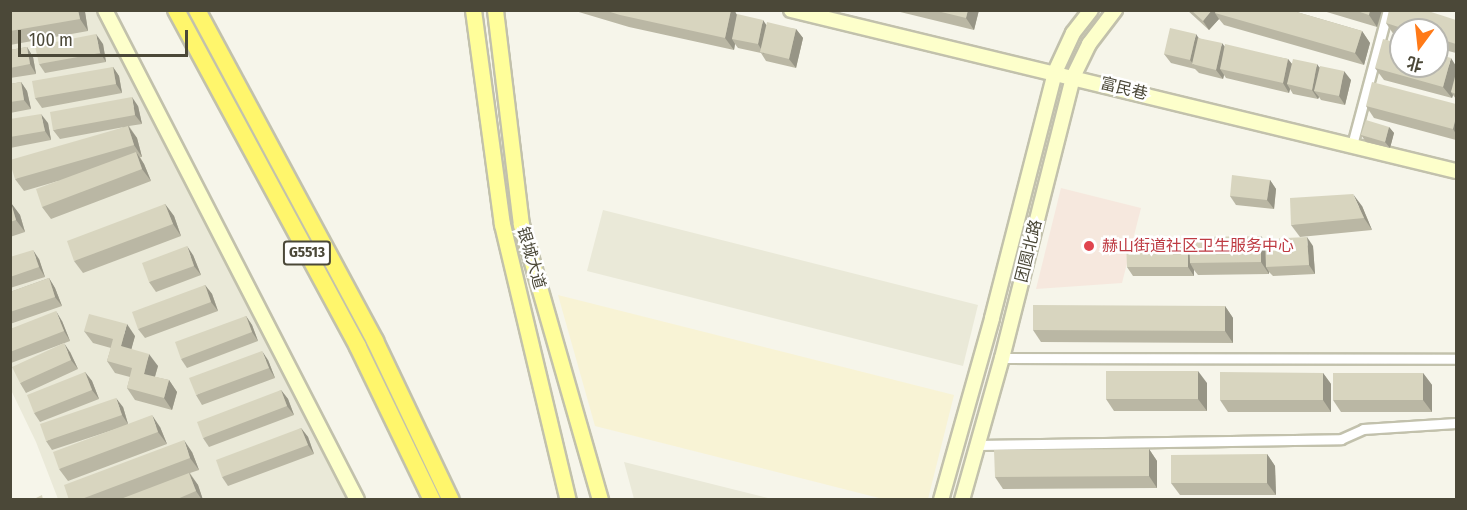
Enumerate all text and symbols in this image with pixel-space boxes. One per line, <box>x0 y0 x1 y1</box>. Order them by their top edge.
scale bar <box>21 18 190 56</box>
north arrow <box>1389 18 1449 78</box>
text: 100 m <box>29 29 73 51</box>
text: 北 <box>1405 53 1425 75</box>
street label: 富民巷 <box>1098 74 1150 104</box>
street label: 团圆北路 <box>1012 218 1046 284</box>
street label: 银城大道 <box>513 225 549 291</box>
place label: 赫山街道社区卫生服务中心 <box>1102 236 1294 256</box>
marker: 赫山街道社区卫生服务中心 <box>1080 237 1098 255</box>
road number: G5513 <box>282 241 332 265</box>

